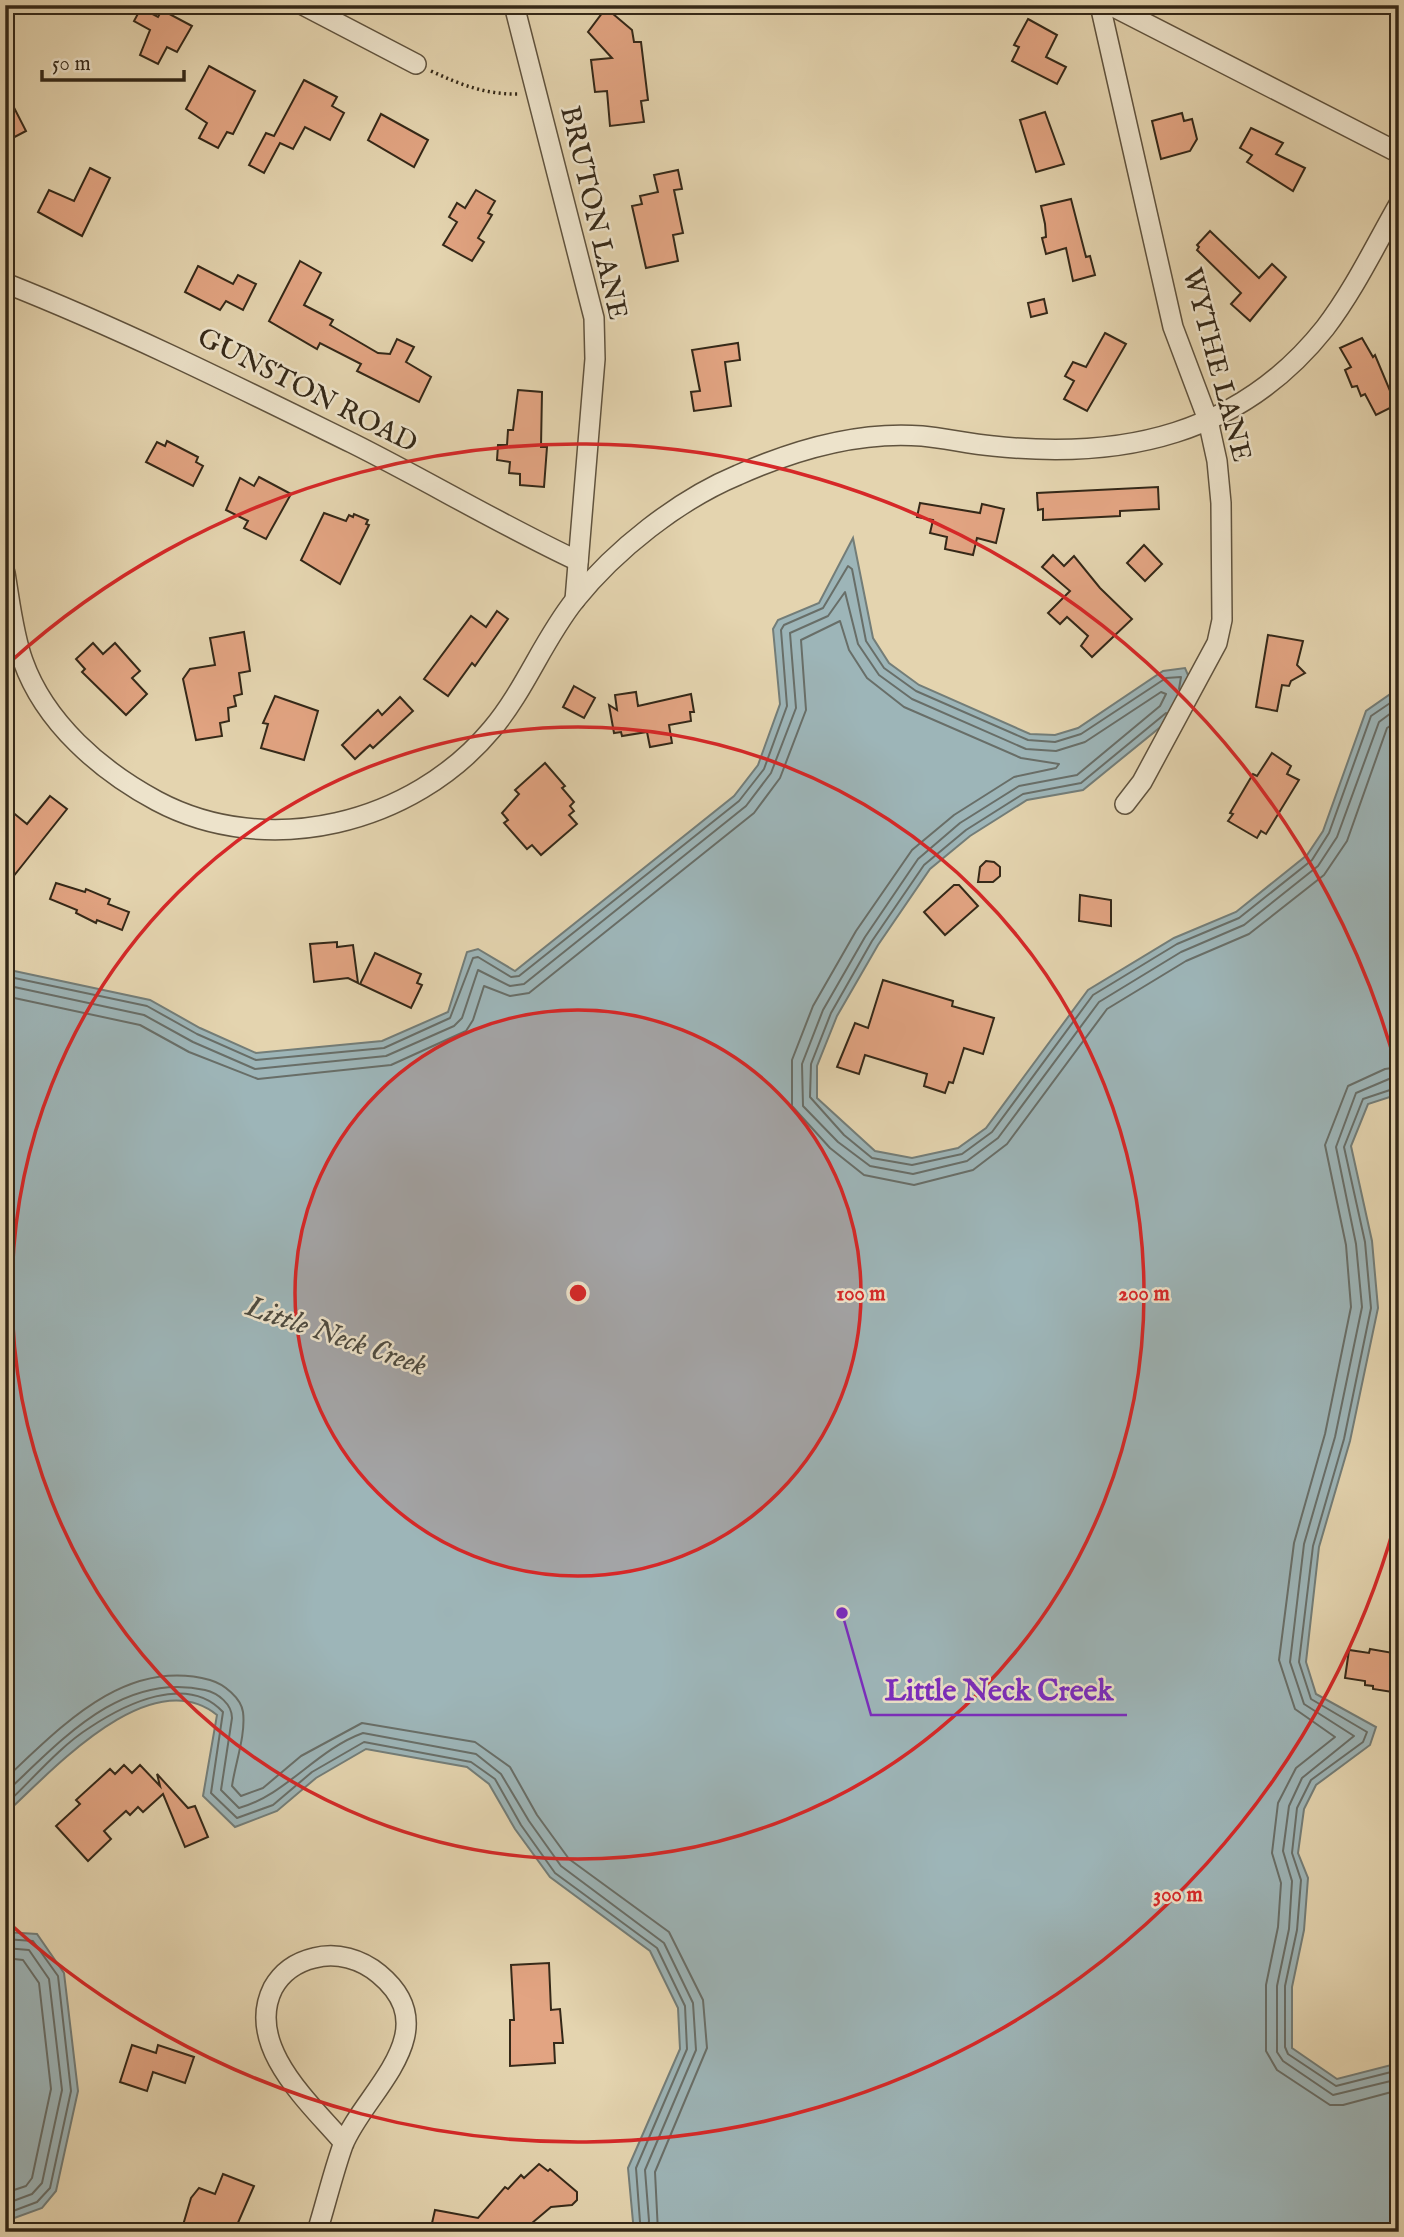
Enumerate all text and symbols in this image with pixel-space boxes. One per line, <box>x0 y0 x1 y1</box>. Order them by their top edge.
scale bar <box>42 38 184 82</box>
text: 50 m <box>52 51 91 78</box>
street label: BRUTON LANE <box>551 103 635 323</box>
street label: WYTHE LANE <box>1173 264 1259 466</box>
street label: GUNSTON ROAD <box>191 320 423 462</box>
centre of rings <box>566 1281 590 1305</box>
text: 100 m <box>836 1281 886 1308</box>
text: 200 m <box>1118 1281 1170 1308</box>
water label: Little Neck Creek <box>240 1288 432 1386</box>
callout: Little Neck Creek <box>871 1664 1127 1715</box>
text: Little Neck Creek <box>885 1673 1114 1711</box>
text: 300 m <box>1153 1882 1203 1909</box>

